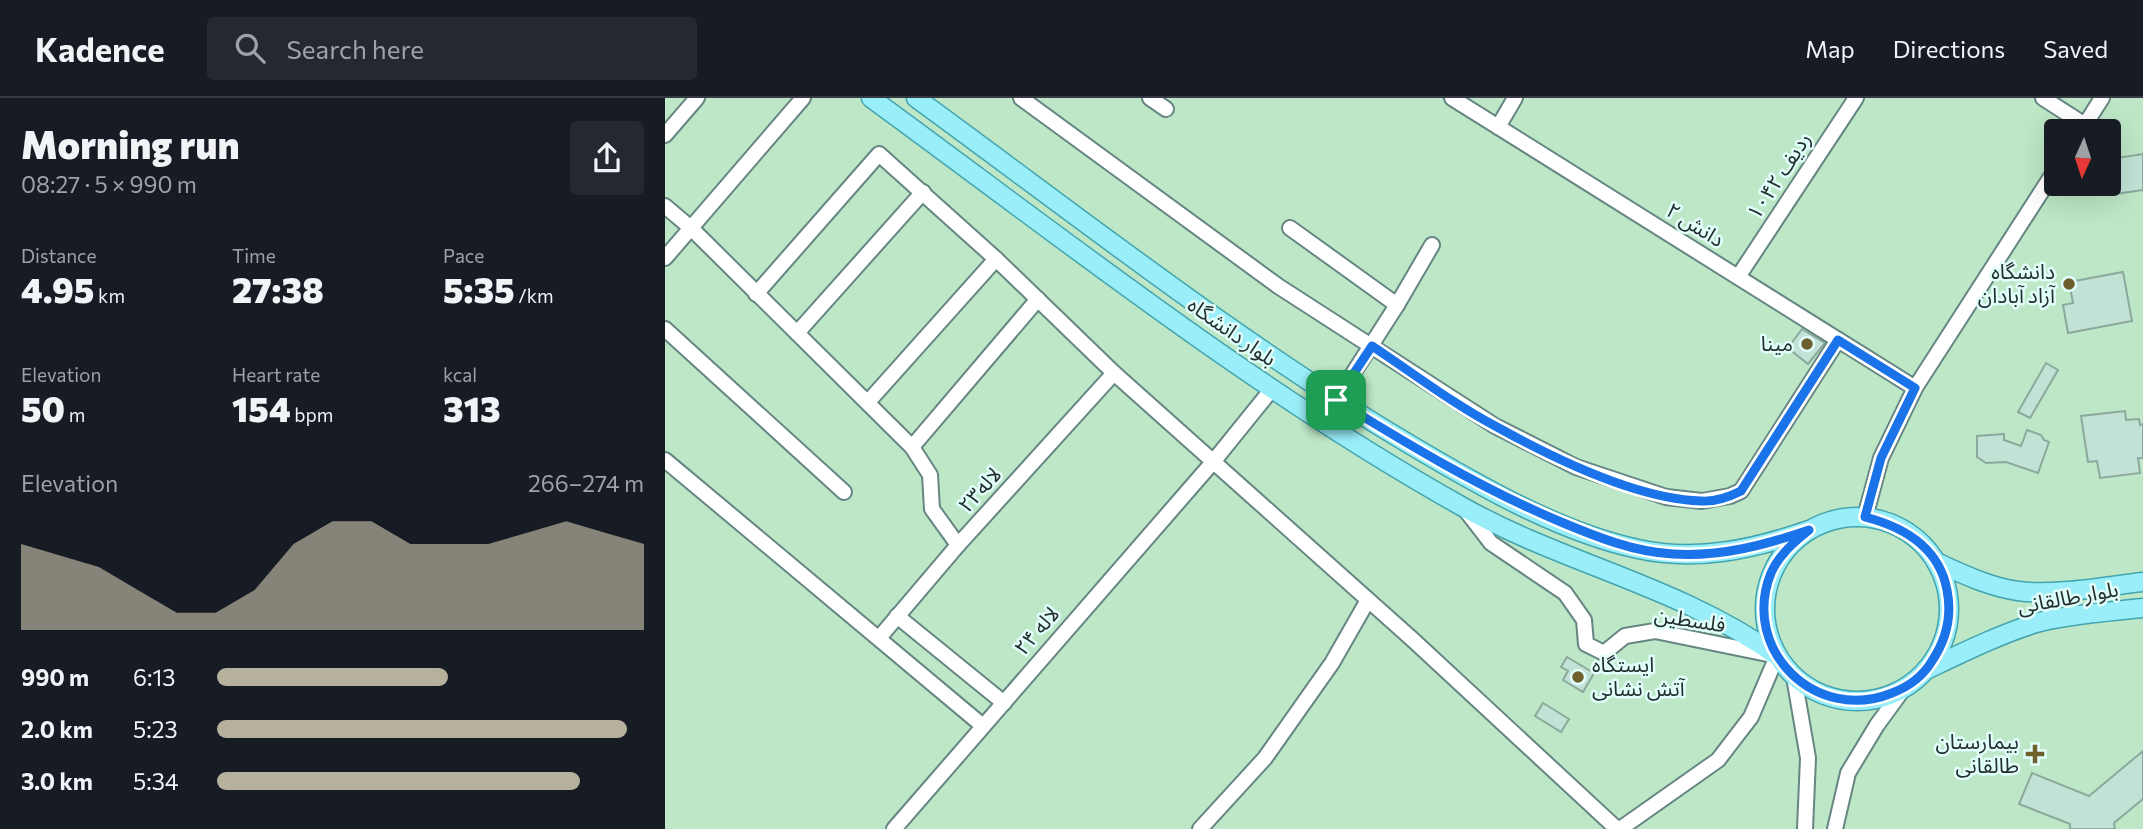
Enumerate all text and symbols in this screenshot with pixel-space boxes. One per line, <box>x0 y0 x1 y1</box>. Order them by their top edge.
search box <box>207 17 697 80</box>
text: Kadence <box>35 28 165 69</box>
icon: search <box>231 29 269 67</box>
text: Search here <box>287 33 424 64</box>
text: Map <box>1805 34 1855 63</box>
text: Directions <box>1893 34 2005 63</box>
text: Saved <box>2043 34 2108 63</box>
north arrow <box>2044 119 2121 196</box>
map controls <box>2044 119 2121 196</box>
text: Morning run <box>21 120 240 167</box>
button: share <box>570 121 644 195</box>
street label: ردیف ۱۰۴۲ <box>1740 127 1816 224</box>
text: 08:27 · 5 × 990 m <box>21 170 197 198</box>
street label: دانش ۲ <box>1662 196 1729 252</box>
text: Distance <box>21 244 97 267</box>
text: Time <box>232 244 276 267</box>
text: Pace <box>443 244 484 267</box>
place label: دانشگاه آزاد آبادان <box>1978 258 2056 308</box>
text: 4.95 <box>21 267 94 310</box>
text: 27:38 <box>232 267 324 310</box>
text: 5:35 <box>443 267 515 310</box>
marker: دانشگاه آزاد آبادان <box>2061 276 2077 292</box>
text: km <box>94 284 125 307</box>
text: /km <box>515 284 554 307</box>
street label: بلوار دانشگاه <box>1183 291 1282 371</box>
place label: مینا <box>1761 330 1793 355</box>
marker: مینا <box>1799 336 1815 352</box>
text: Elevation <box>21 363 101 386</box>
text: Heart rate <box>232 363 320 386</box>
text: kcal <box>443 363 477 386</box>
pin <box>1306 370 1366 430</box>
icon: arrive <box>1317 381 1355 419</box>
text: 50 <box>21 386 65 429</box>
text: 154 <box>232 386 291 429</box>
text: 313 <box>443 386 501 429</box>
text: m <box>65 403 85 426</box>
text: bpm <box>291 403 333 426</box>
street label: لاله۲۳ <box>952 461 1006 517</box>
text: Elevation <box>21 469 118 497</box>
text: 266–274 m <box>528 469 644 497</box>
street label: بلوار طالقانی <box>2015 575 2120 619</box>
street label: لاله ۲۴ <box>1008 601 1064 659</box>
street label: فلسطین <box>1653 601 1728 637</box>
place label: ایستگاه آتش نشانی <box>1592 651 1685 701</box>
text: 990 m <box>21 663 89 691</box>
text: 6:13 <box>133 663 175 691</box>
marker: ایستگاه آتش نشانی <box>1570 669 1586 685</box>
text: 2.0 km <box>21 715 93 743</box>
text: 5:23 <box>133 715 178 743</box>
place label: بیمارستان طالقانی <box>1935 728 2019 778</box>
marker: بیمارستان طالقانی <box>2025 744 2045 764</box>
text: 3.0 km <box>21 767 93 795</box>
text: 5:34 <box>133 767 179 795</box>

